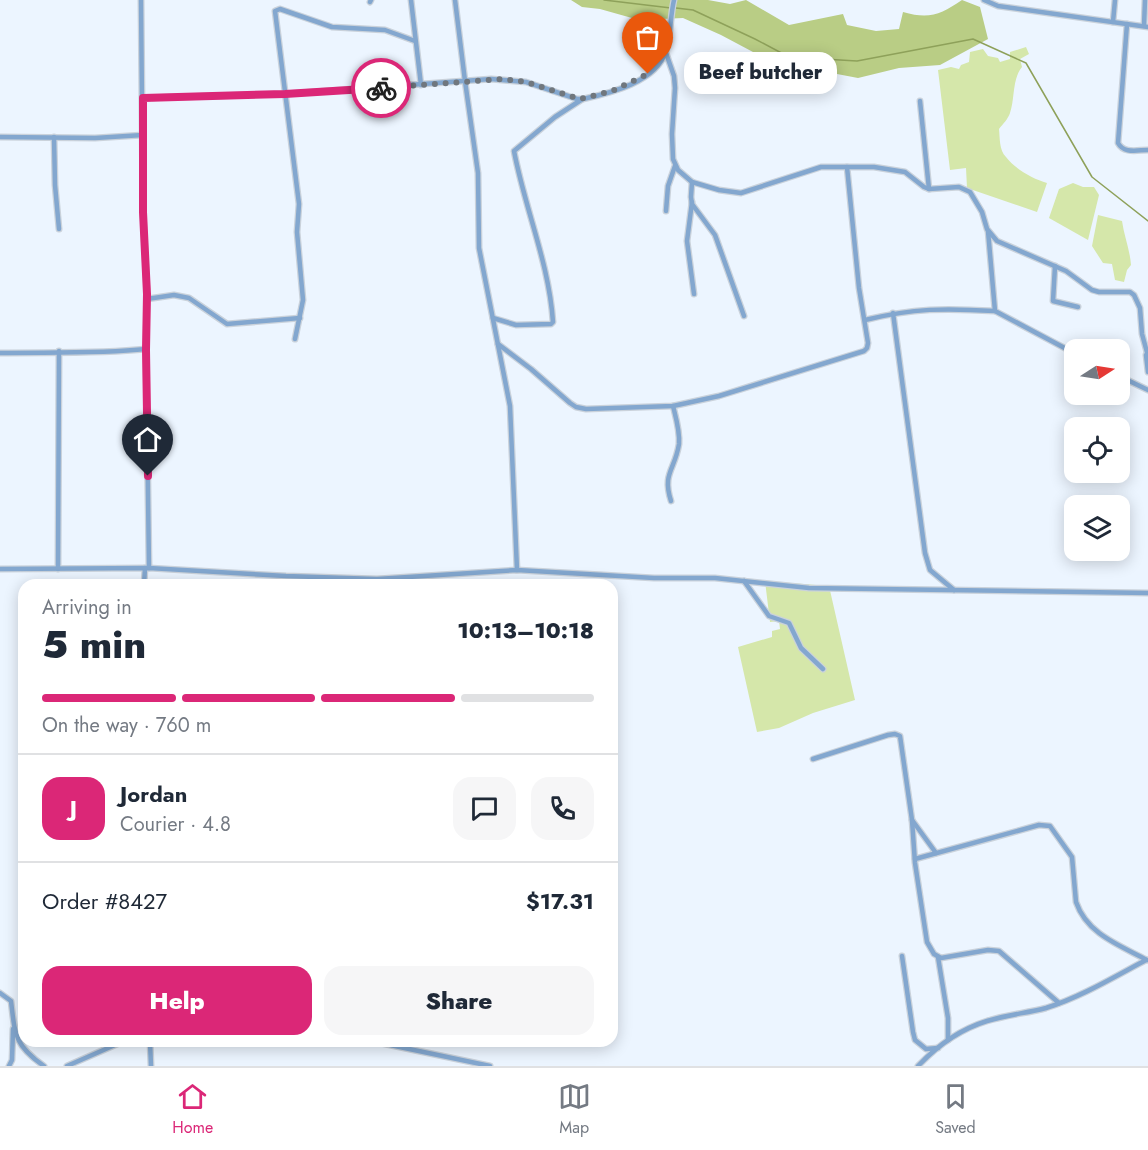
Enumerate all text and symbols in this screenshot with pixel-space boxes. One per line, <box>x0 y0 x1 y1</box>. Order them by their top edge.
pin <box>622 12 673 74</box>
icon: bag <box>631 21 664 54</box>
callout: Beef butcher <box>684 53 837 95</box>
courier <box>351 58 411 118</box>
text: Beef butcher <box>698 58 823 87</box>
icon: bike <box>365 72 398 105</box>
north arrow <box>1064 339 1130 405</box>
map controls <box>1064 339 1130 561</box>
pin <box>122 414 173 476</box>
button: locate <box>1064 417 1130 483</box>
icon: home <box>131 423 164 456</box>
button: layers <box>1064 495 1130 561</box>
text: Arriving in <box>42 593 132 622</box>
text: 10:13–10:18 <box>457 614 594 646</box>
text: 5 min <box>42 616 146 673</box>
text: On the way · 760 m <box>42 711 211 740</box>
button: chat <box>453 777 516 840</box>
button: phone <box>531 777 594 840</box>
text: Jordan <box>120 778 187 810</box>
text: J <box>70 792 77 824</box>
text: Courier · 4.8 <box>120 810 231 839</box>
text: Order #8427 <box>42 885 167 917</box>
text: $17.31 <box>526 885 594 917</box>
button: Help <box>42 966 312 1035</box>
button: Share <box>324 966 594 1035</box>
tab: Home <box>172 1080 213 1139</box>
tab: Map <box>558 1080 591 1139</box>
tab: Saved <box>935 1080 976 1139</box>

